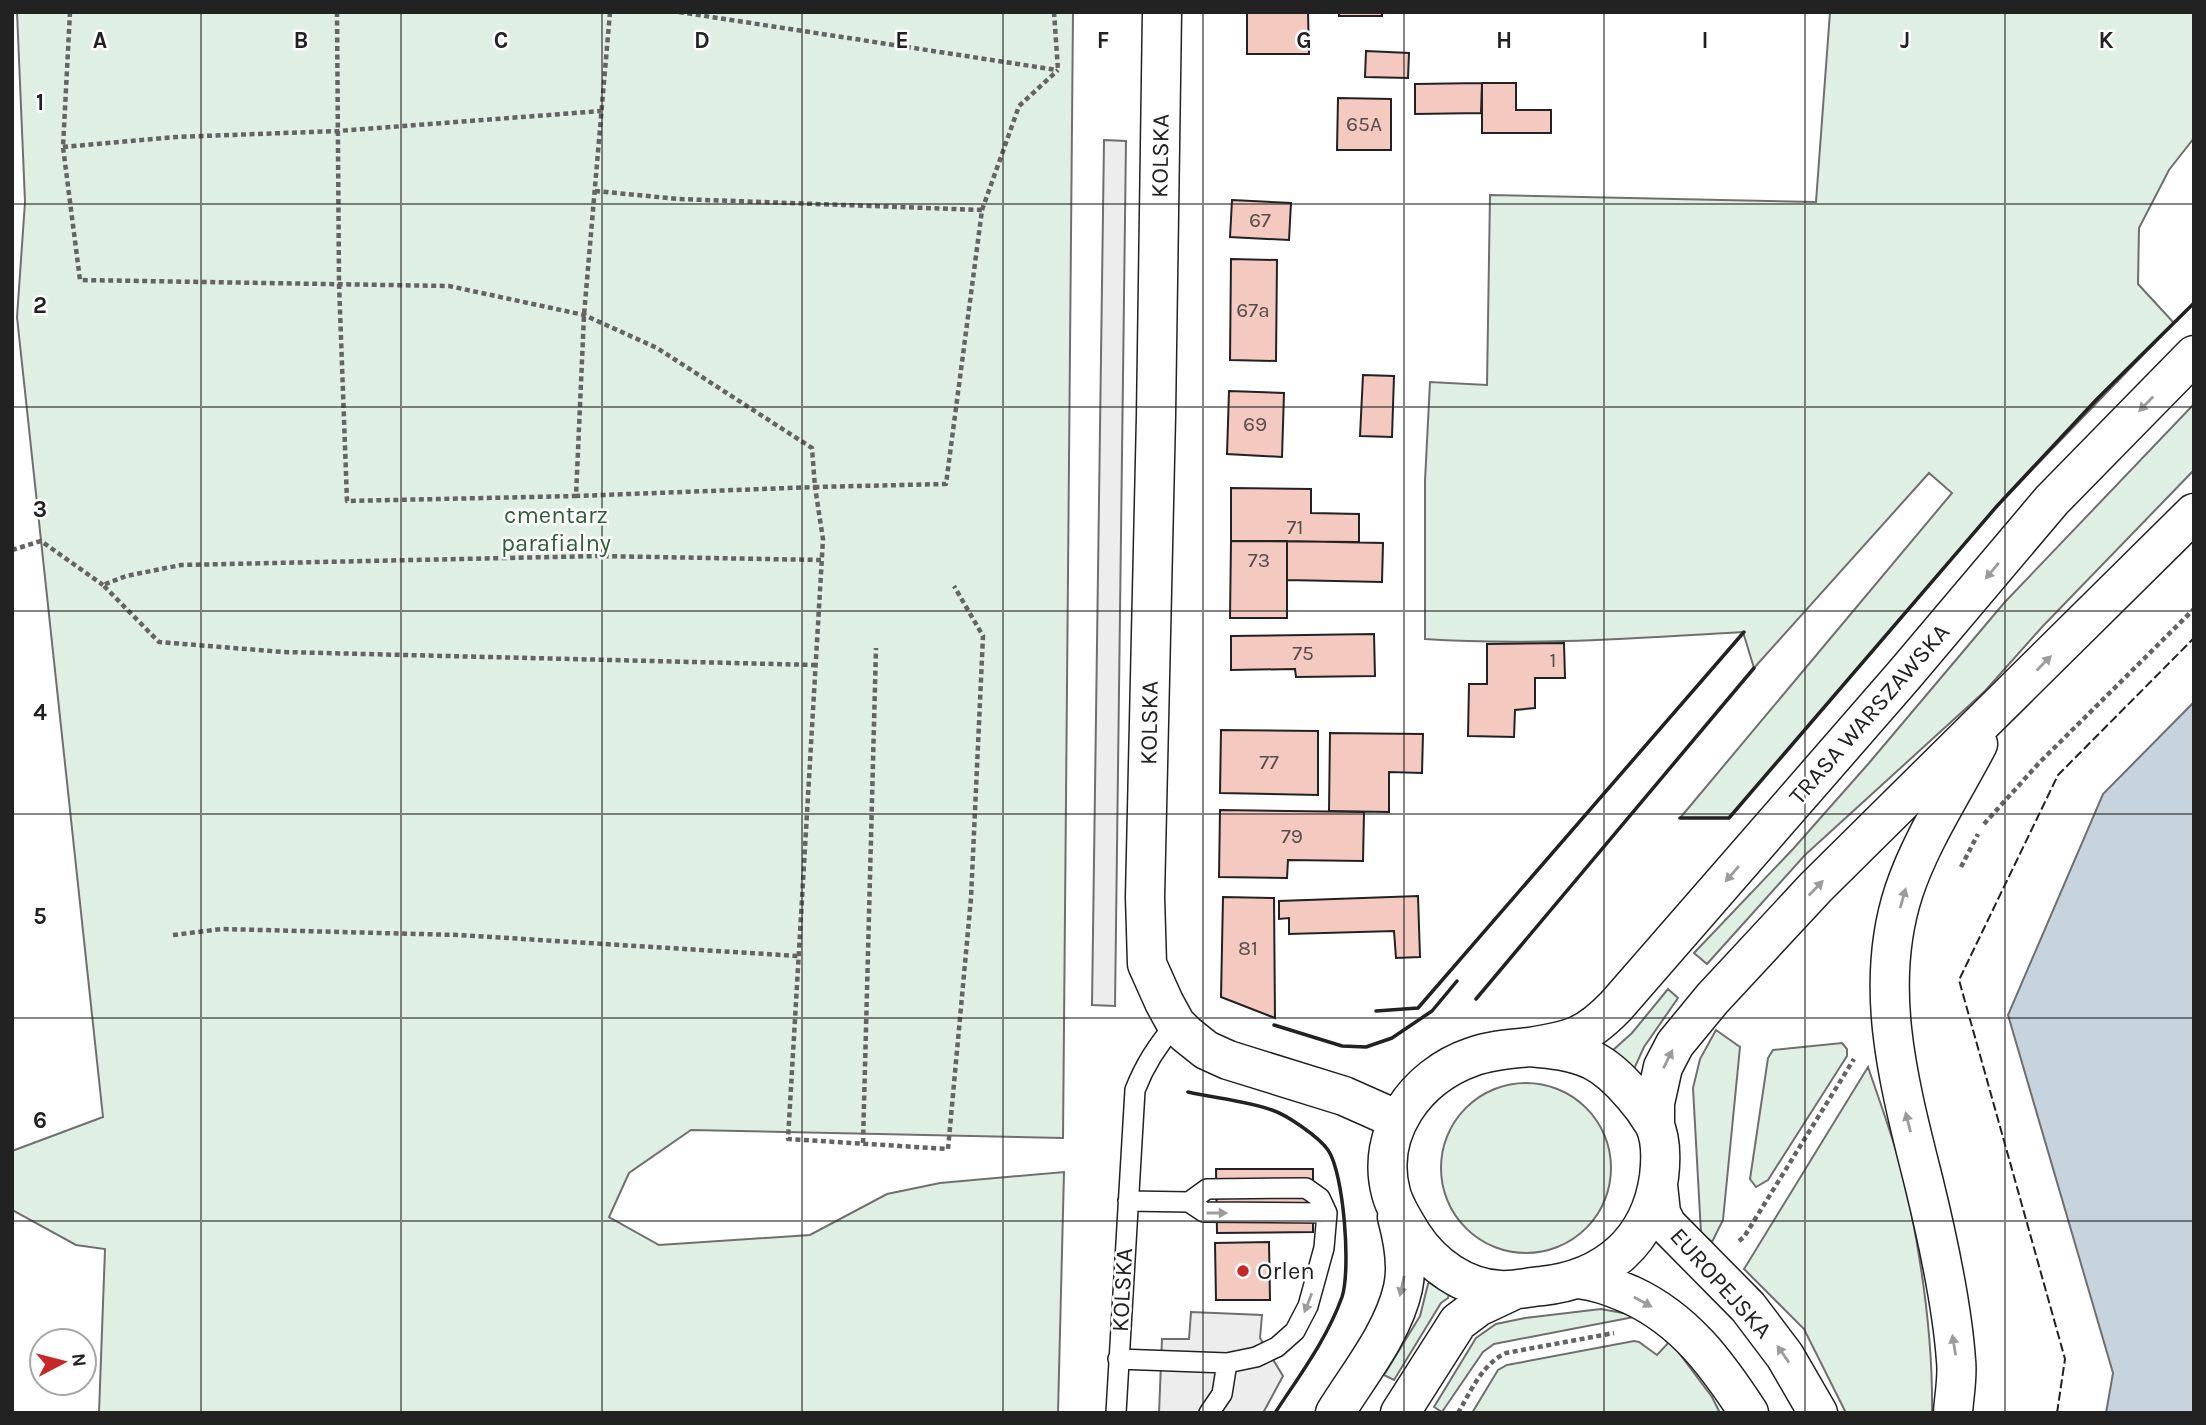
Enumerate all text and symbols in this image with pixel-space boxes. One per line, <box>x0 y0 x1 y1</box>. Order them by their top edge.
text: A <box>93 27 107 54</box>
text: B <box>294 27 308 54</box>
text: C <box>494 27 508 54</box>
text: D <box>694 27 710 54</box>
text: E <box>895 27 909 54</box>
text: F <box>1097 27 1109 54</box>
text: G <box>1296 27 1312 54</box>
text: H <box>1496 27 1512 54</box>
text: I <box>1701 27 1709 54</box>
text: J <box>1900 27 1910 54</box>
text: K <box>2098 27 2114 54</box>
text: 1 <box>36 89 44 116</box>
house number: 65A <box>1346 112 1382 136</box>
street label: KOLSKA <box>1145 113 1175 198</box>
house number: 67 <box>1249 208 1271 232</box>
text: 2 <box>33 292 47 319</box>
house number: 67a <box>1236 298 1270 322</box>
one-way arrow <box>2139 395 2155 412</box>
house number: 69 <box>1243 412 1267 436</box>
text: 3 <box>33 496 47 523</box>
park label: cmentarz parafialny <box>501 501 611 557</box>
house number: 71 <box>1287 515 1303 539</box>
house number: 73 <box>1248 548 1270 572</box>
one-way arrow <box>1985 562 2000 579</box>
street label: TRASA WARSZAWSKA <box>1783 618 1955 810</box>
house number: 75 <box>1292 641 1314 665</box>
house number: 1 <box>1550 648 1556 672</box>
one-way arrow <box>2035 654 2052 671</box>
street label: KOLSKA <box>1134 680 1164 765</box>
text: 4 <box>33 699 47 726</box>
house number: 77 <box>1259 750 1279 774</box>
house number: 79 <box>1281 824 1303 848</box>
one-way arrow <box>1725 865 1740 882</box>
one-way arrow <box>1808 880 1824 897</box>
one-way arrow <box>1898 887 1909 909</box>
text: 5 <box>33 903 47 930</box>
house number: 81 <box>1238 936 1258 960</box>
one-way arrow <box>1662 1049 1673 1069</box>
text: 6 <box>33 1107 47 1134</box>
one-way arrow <box>1902 1111 1913 1133</box>
one-way arrow <box>1206 1207 1228 1218</box>
street label: EUROPEJSKA <box>1664 1222 1778 1344</box>
street label: KOLSKA <box>1106 1247 1138 1333</box>
place label: Orlen <box>1257 1257 1315 1285</box>
marker: Orlen <box>1235 1263 1251 1279</box>
one-way arrow <box>1397 1275 1408 1297</box>
one-way arrow <box>1302 1293 1313 1314</box>
one-way arrow <box>1633 1296 1653 1308</box>
north arrow <box>28 1327 98 1397</box>
one-way arrow <box>1948 1334 1959 1356</box>
one-way arrow <box>1776 1345 1790 1363</box>
text: N <box>67 1352 91 1368</box>

